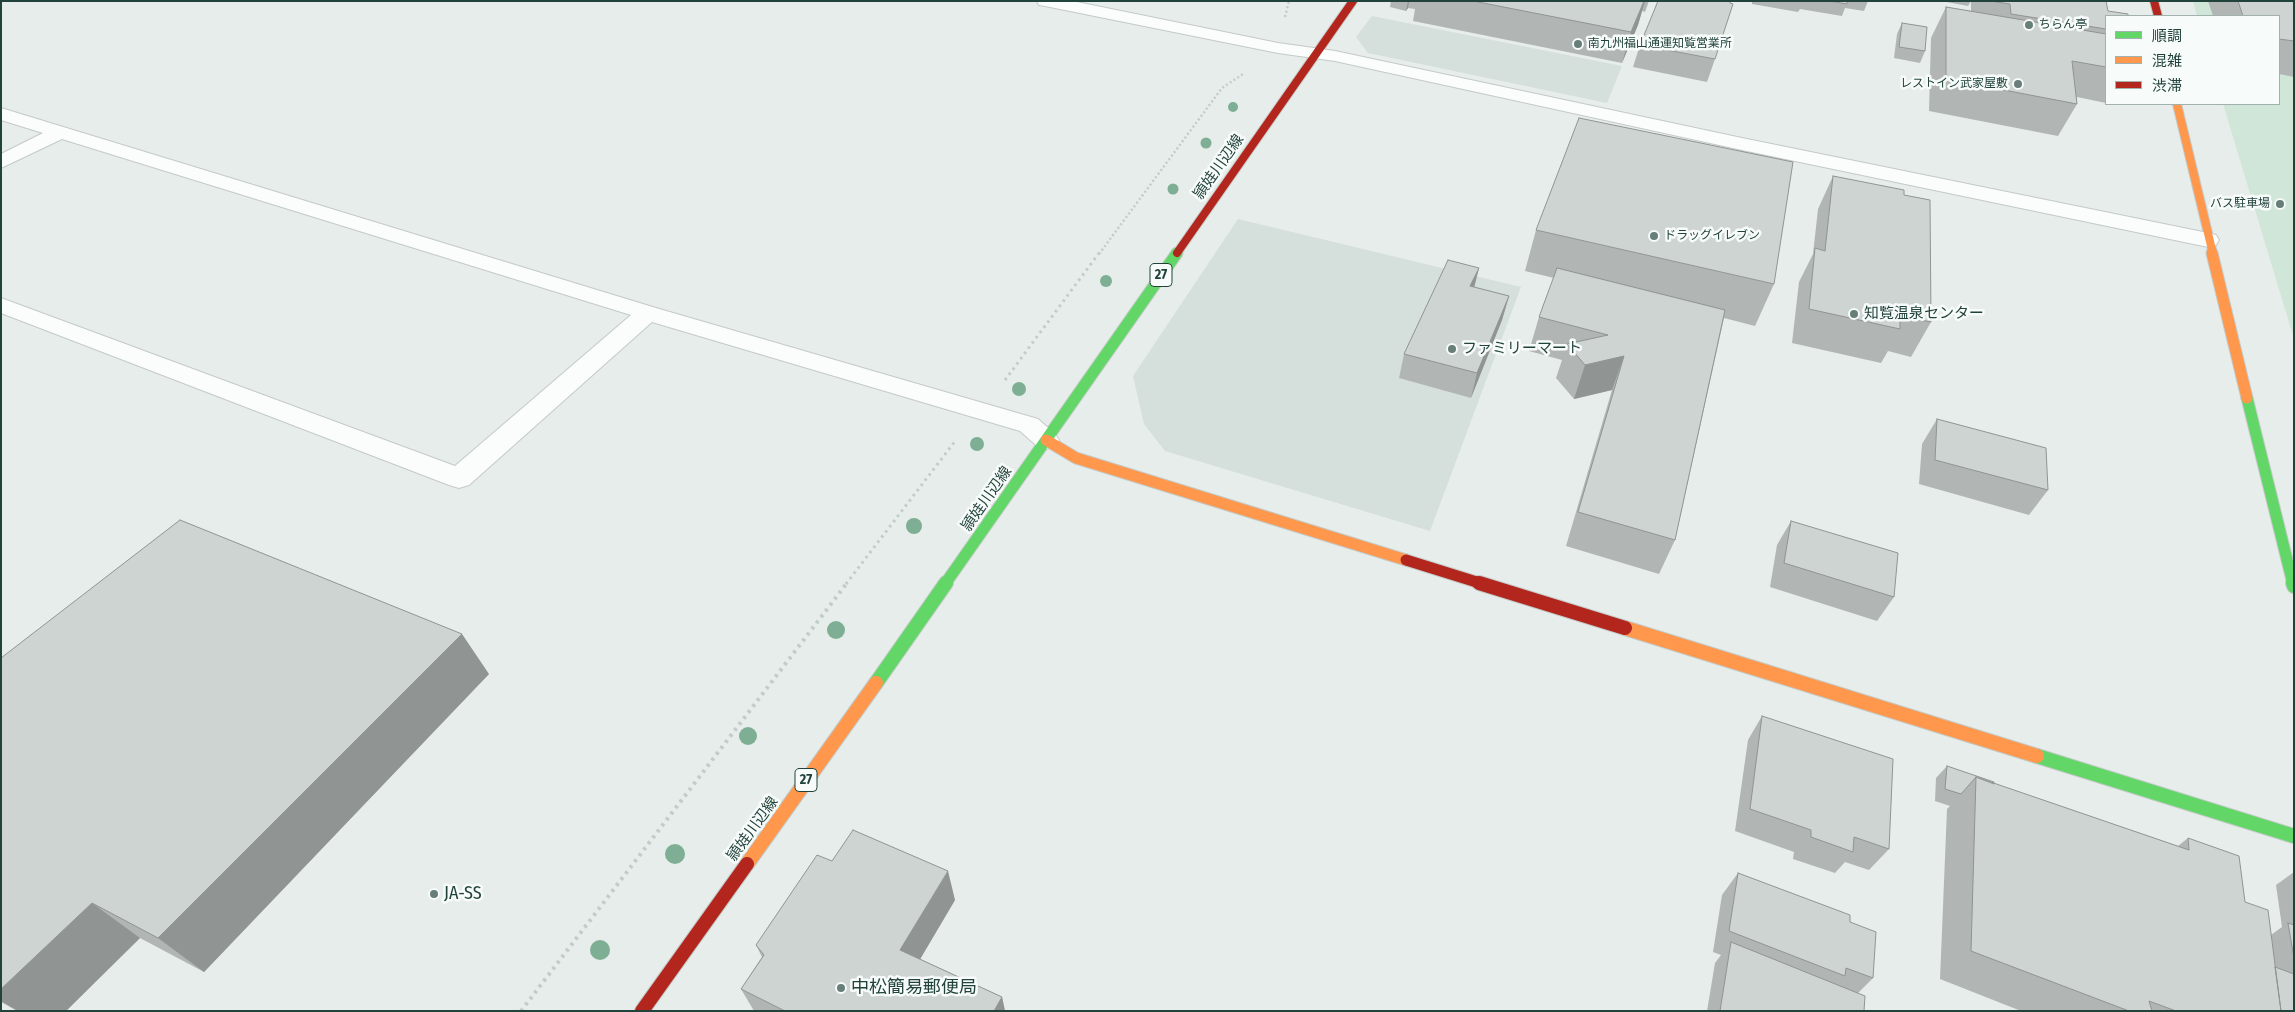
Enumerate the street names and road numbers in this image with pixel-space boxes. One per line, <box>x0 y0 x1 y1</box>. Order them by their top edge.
street label: 頴娃川辺線 <box>1190 131 1248 203</box>
road number: 27 <box>1150 264 1172 286</box>
street label: 頴娃川辺線 <box>958 463 1016 535</box>
road number: 27 <box>795 768 817 792</box>
street label: 頴娃川辺線 <box>724 793 782 865</box>

